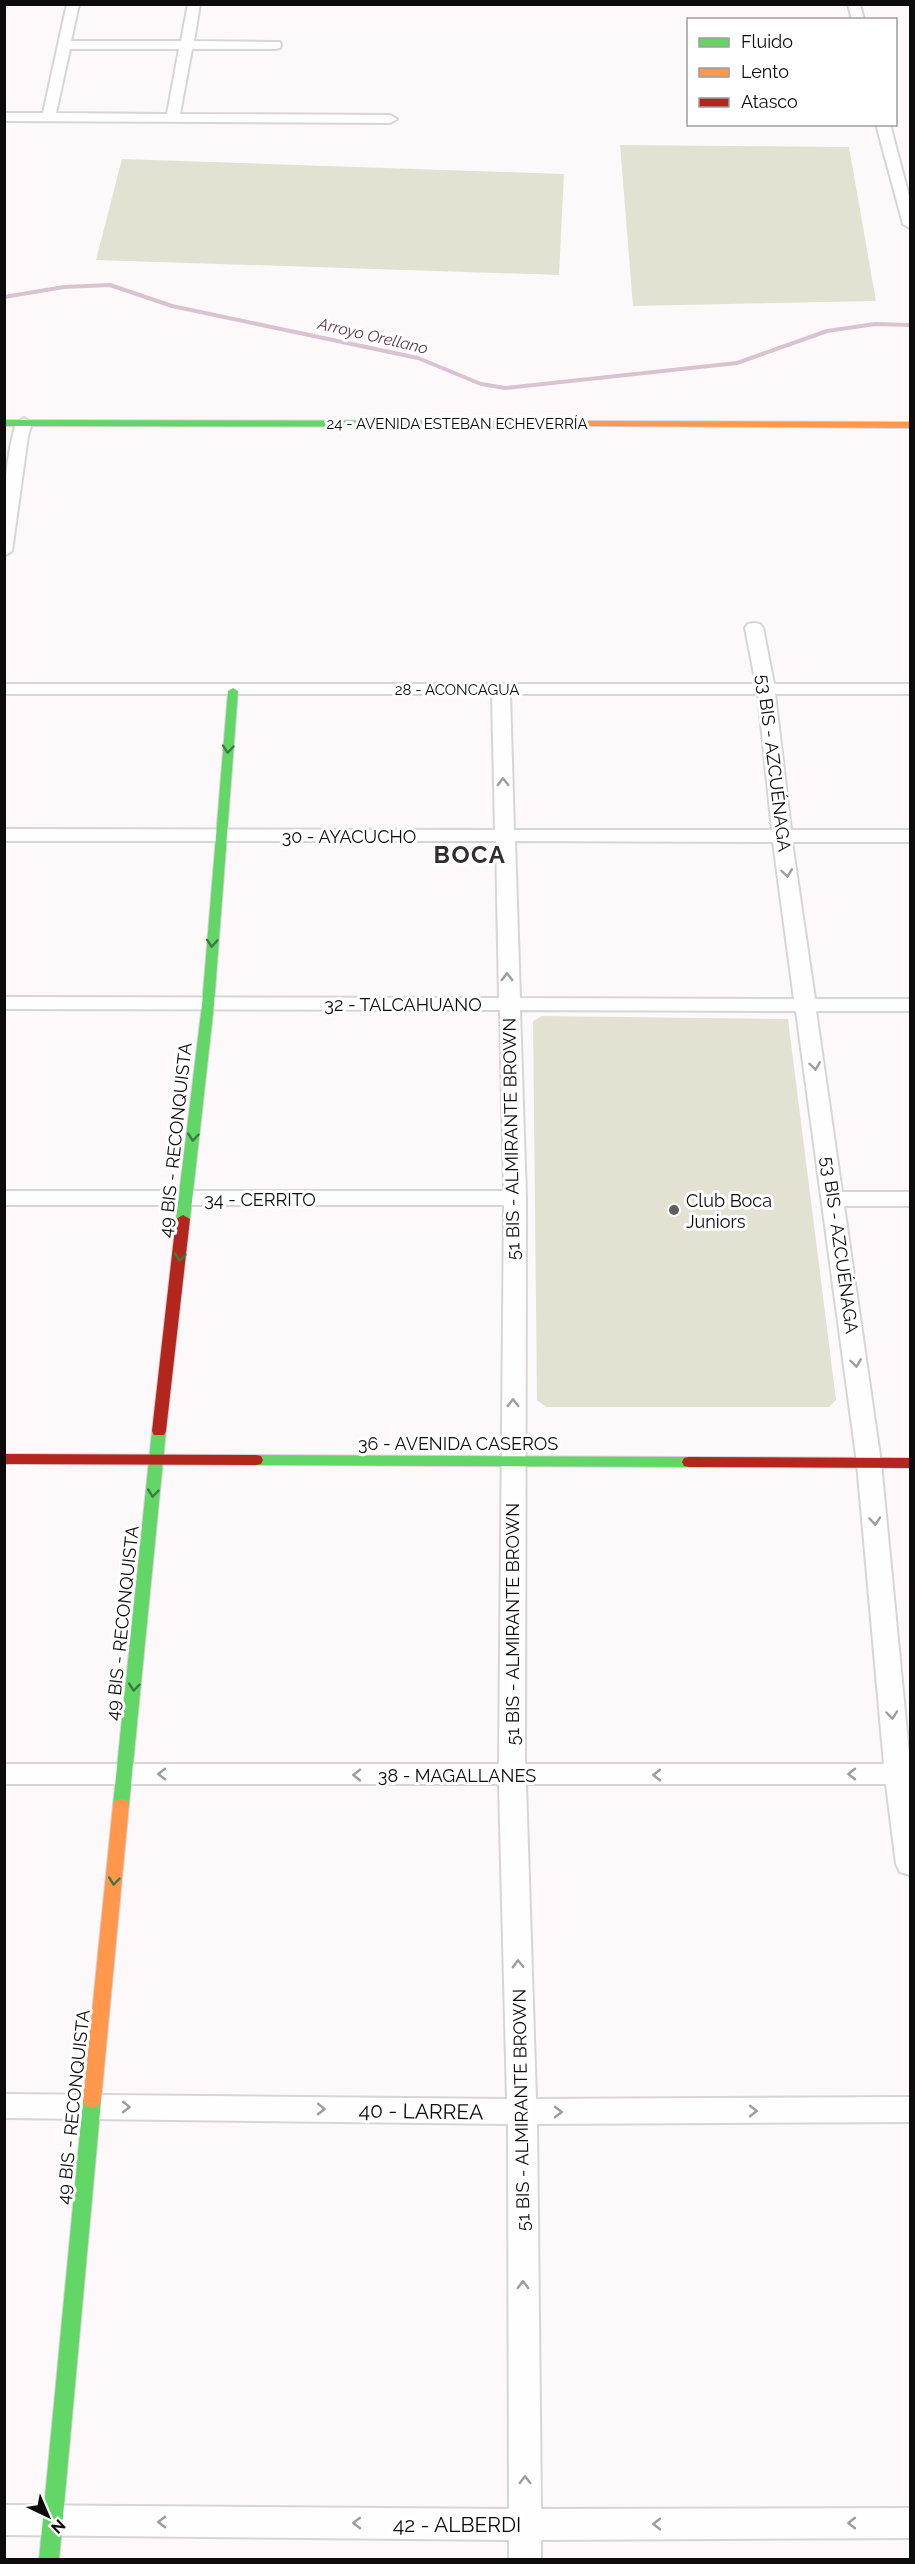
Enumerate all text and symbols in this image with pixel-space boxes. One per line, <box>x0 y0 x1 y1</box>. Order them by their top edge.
legend <box>687 18 897 126</box>
text: Fluido <box>741 31 793 52</box>
text: Lento <box>741 61 789 82</box>
text: Atasco <box>741 91 798 112</box>
water label: Arroyo Orellano <box>315 314 430 358</box>
street label: 24 - AVENIDA ESTEBAN ECHEVERRÍA <box>326 415 588 433</box>
street label: 53 BIS - AZCUÉNAGA <box>753 673 796 853</box>
street label: 28 - ACONCAGUA <box>395 681 519 699</box>
one-way arrow <box>222 744 235 753</box>
one-way arrow <box>497 778 509 787</box>
street label: 30 - AYACUCHO <box>282 826 416 847</box>
district label: BOCA <box>434 840 506 869</box>
one-way arrow <box>781 869 793 878</box>
one-way arrow <box>206 939 219 948</box>
one-way arrow <box>501 973 514 982</box>
street label: 32 - TALCAHUANO <box>324 994 482 1015</box>
street label: 51 BIS - ALMIRANTE BROWN <box>498 1018 524 1260</box>
street label: 49 BIS - RECONQUISTA <box>154 1042 196 1238</box>
one-way arrow <box>808 1062 821 1071</box>
one-way arrow <box>187 1133 200 1142</box>
street label: 53 BIS - AZCUÉNAGA <box>817 1155 864 1335</box>
street label: 34 - CERRITO <box>204 1189 316 1210</box>
place label: Club Boca Juniors <box>686 1190 772 1232</box>
marker: Club Boca Juniors <box>667 1203 681 1217</box>
one-way arrow <box>174 1253 186 1262</box>
one-way arrow <box>849 1359 861 1368</box>
one-way arrow <box>507 1398 519 1407</box>
street label: 36 - AVENIDA CASEROS <box>358 1433 558 1454</box>
one-way arrow <box>147 1488 160 1497</box>
street label: 51 BIS - ALMIRANTE BROWN <box>502 1503 523 1745</box>
one-way arrow <box>868 1516 881 1525</box>
street label: 49 BIS - RECONQUISTA <box>101 1525 143 1721</box>
one-way arrow <box>128 1682 141 1691</box>
one-way arrow <box>885 1711 898 1720</box>
street label: 38 - MAGALLANES <box>378 1765 536 1786</box>
one-way arrow <box>158 1768 167 1780</box>
one-way arrow <box>848 1768 857 1781</box>
one-way arrow <box>353 1769 362 1781</box>
one-way arrow <box>653 1769 662 1781</box>
one-way arrow <box>108 1876 121 1885</box>
one-way arrow <box>511 1960 524 1969</box>
street label: 51 BIS - ALMIRANTE BROWN <box>508 1989 534 2231</box>
street label: 49 BIS - RECONQUISTA <box>52 2009 94 2205</box>
street label: 40 - LARREA <box>358 2097 484 2125</box>
one-way arrow <box>121 2100 130 2113</box>
one-way arrow <box>316 2103 325 2115</box>
one-way arrow <box>748 2105 757 2117</box>
one-way arrow <box>553 2106 562 2118</box>
one-way arrow <box>517 2281 529 2290</box>
one-way arrow <box>518 2476 531 2485</box>
north arrow <box>18 2486 78 2546</box>
street label: 42 - ALBERDI <box>393 2512 521 2537</box>
text: N <box>47 2515 69 2538</box>
one-way arrow <box>158 2516 167 2528</box>
one-way arrow <box>353 2517 362 2529</box>
one-way arrow <box>848 2517 857 2529</box>
one-way arrow <box>653 2518 662 2530</box>

